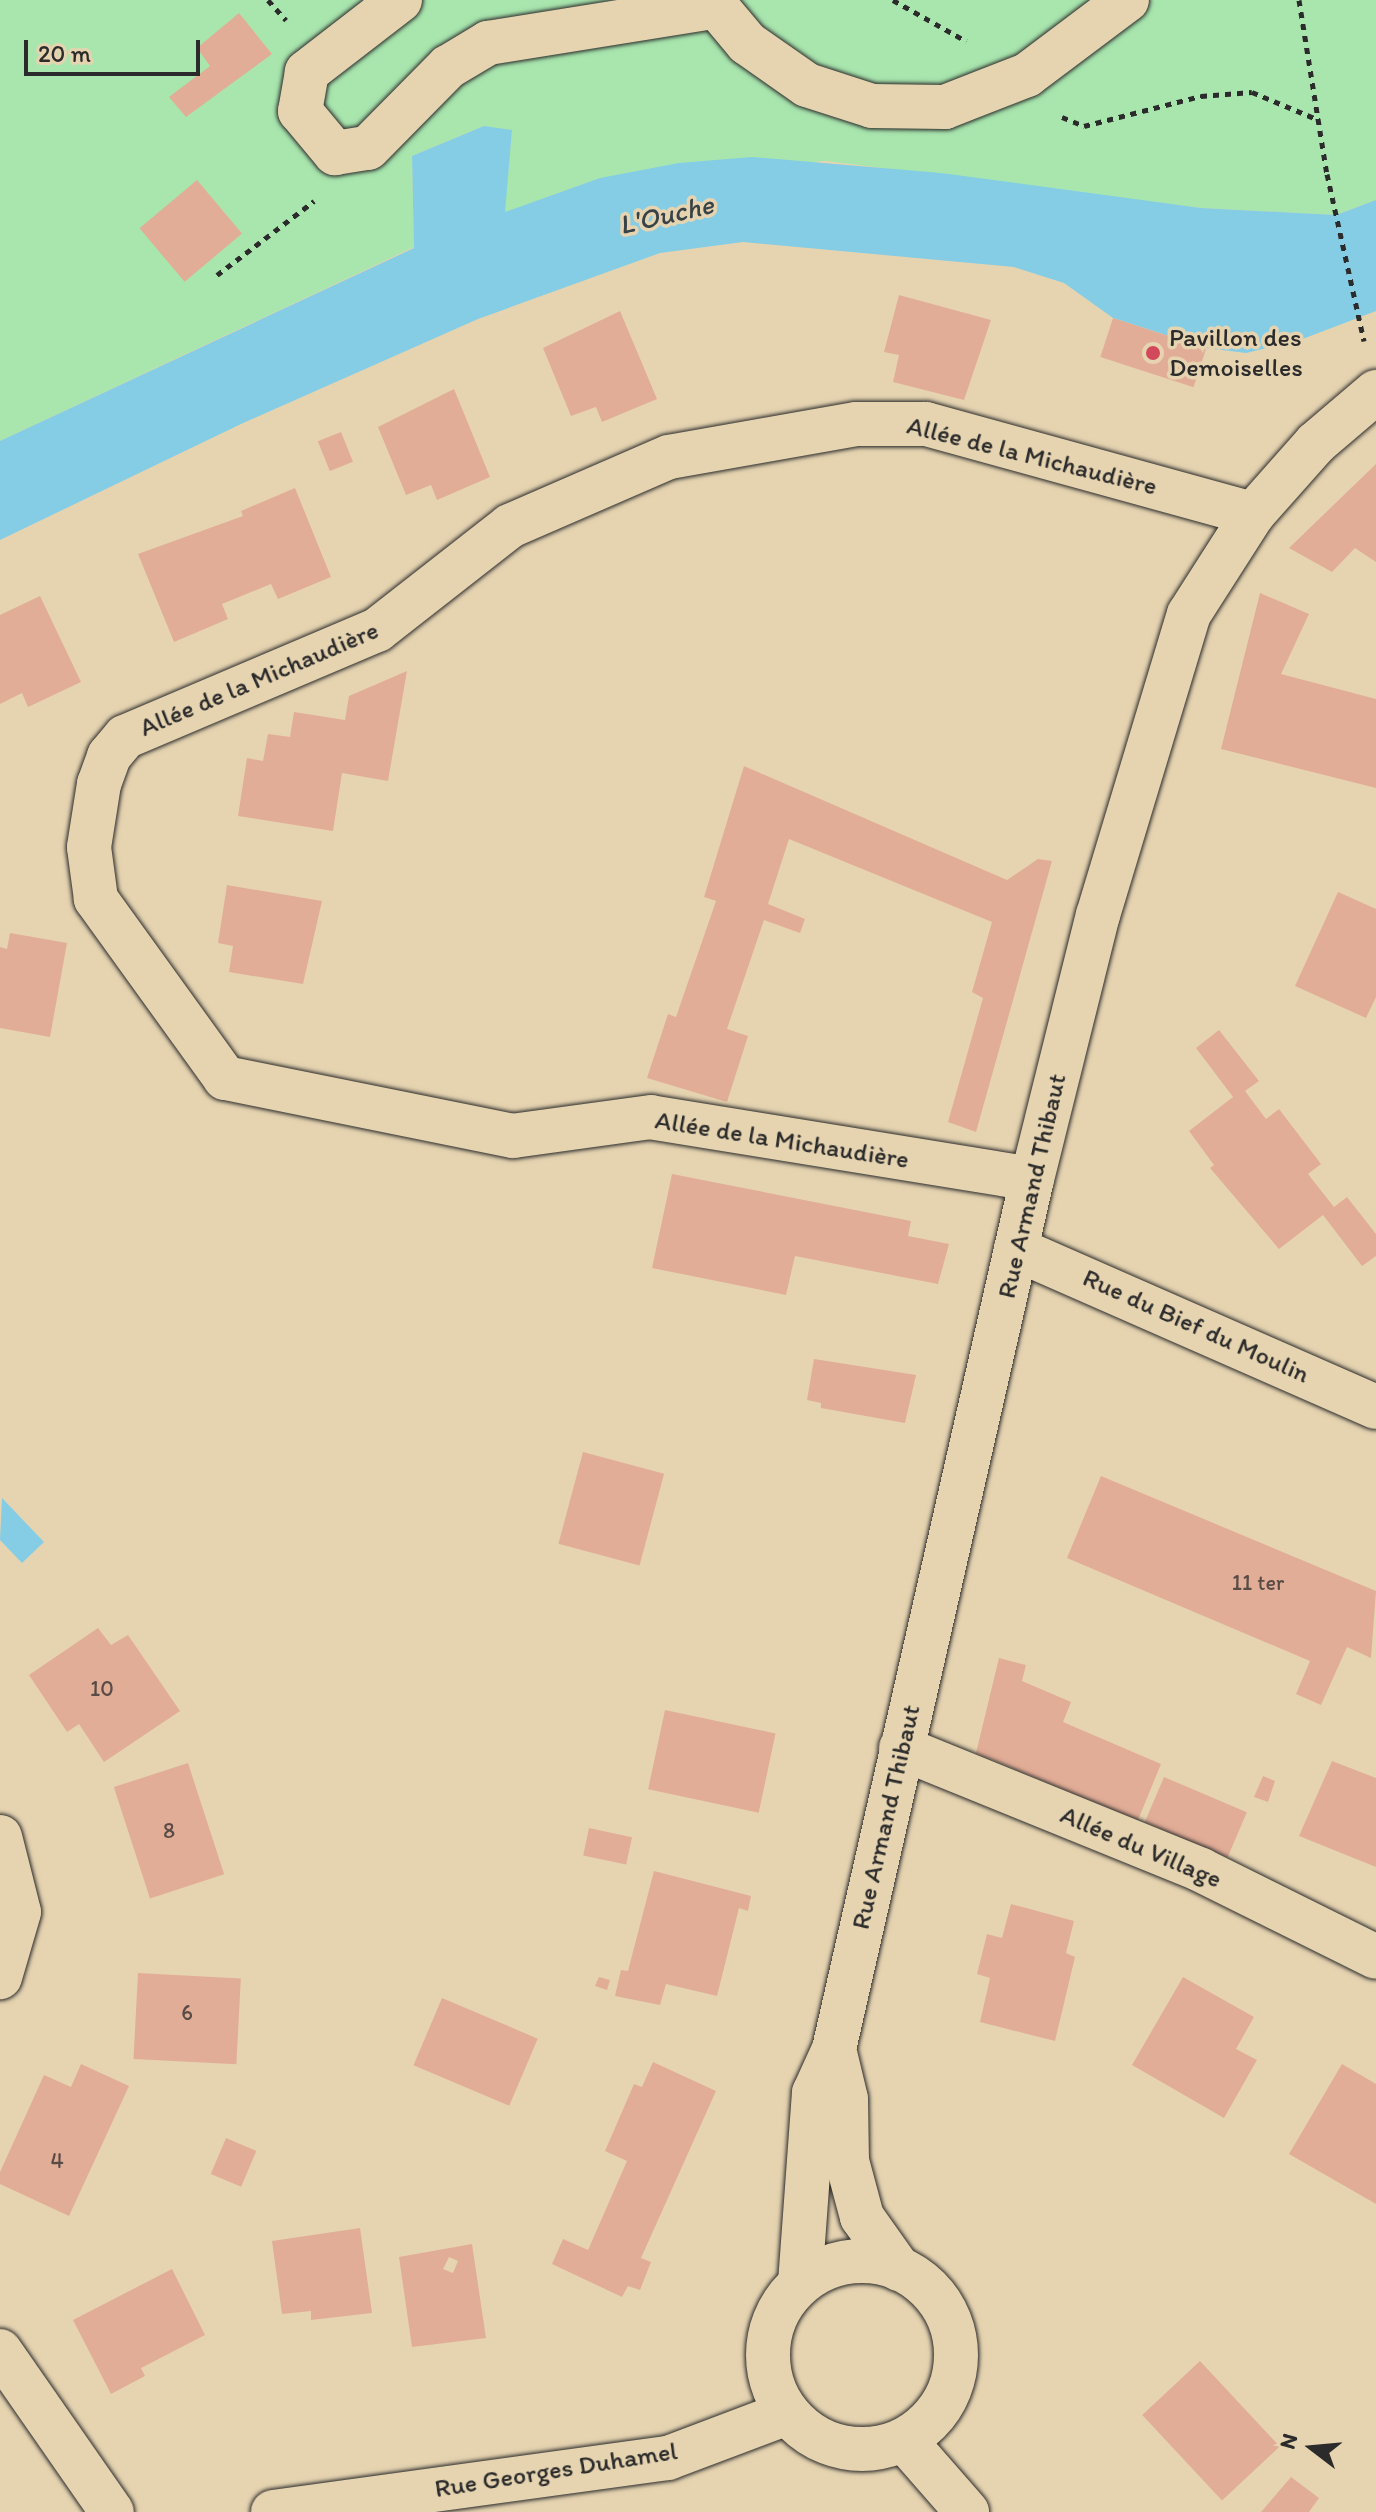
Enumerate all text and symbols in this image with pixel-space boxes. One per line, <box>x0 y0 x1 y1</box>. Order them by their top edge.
scale bar <box>28 24 204 74</box>
text: 20 m <box>38 39 91 68</box>
water label: L'Ouche <box>615 187 717 241</box>
place label: Pavillon des Demoiselles <box>1169 322 1303 384</box>
marker: Pavillon des Demoiselles <box>1144 344 1162 362</box>
street label: Allée de la Michaudière <box>904 410 1160 502</box>
street label: Allée de la Michaudière <box>135 614 383 744</box>
street label: Rue Armand Thibaut <box>991 1070 1073 1302</box>
street label: Allée de la Michaudière <box>653 1104 911 1176</box>
street label: Rue du Bief du Moulin <box>1078 1262 1314 1390</box>
house number: 11 ter <box>1232 1570 1284 1596</box>
house number: 10 <box>90 1676 114 1702</box>
street label: Rue Armand Thibaut <box>845 1701 927 1933</box>
street label: Allée du Village <box>1056 1799 1226 1895</box>
house number: 8 <box>163 1818 175 1844</box>
house number: 6 <box>181 2000 193 2026</box>
house number: 4 <box>50 2148 64 2174</box>
north arrow <box>1272 2408 1352 2488</box>
text: N <box>1273 2430 1303 2452</box>
street label: Rue Georges Duhamel <box>433 2435 679 2505</box>

